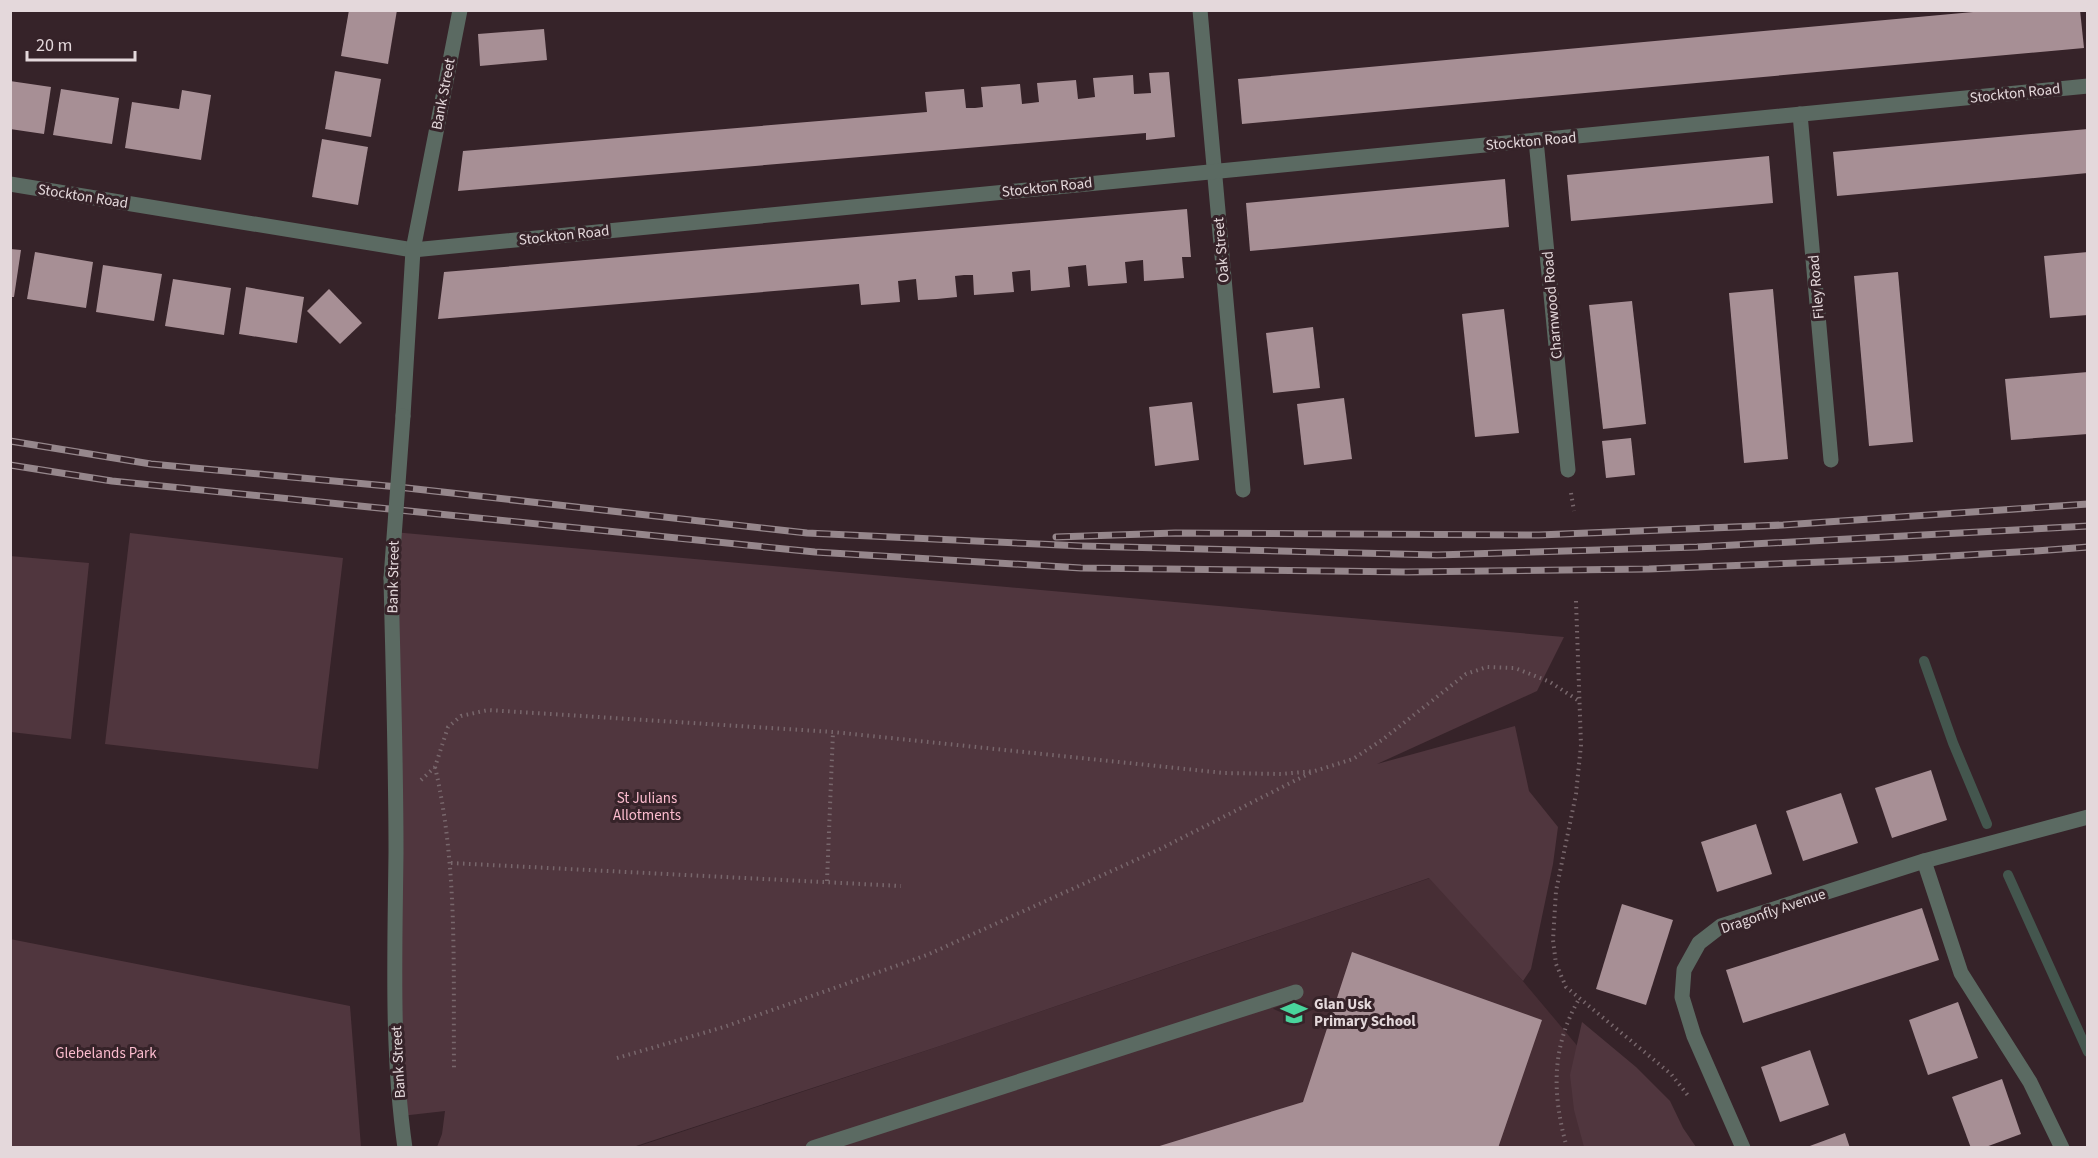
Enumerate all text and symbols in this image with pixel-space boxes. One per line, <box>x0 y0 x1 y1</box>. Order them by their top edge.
scale bar <box>27 24 135 62</box>
text: 20 m <box>36 33 72 58</box>
street label: Bank Street <box>426 56 461 132</box>
street label: Stockton Road <box>1969 78 2061 109</box>
street label: Stockton Road <box>1485 127 1577 156</box>
street label: Stockton Road <box>1001 172 1093 203</box>
street label: Stockton Road <box>36 179 130 214</box>
street label: Oak Street <box>1208 216 1235 284</box>
street label: Stockton Road <box>518 220 610 251</box>
street label: Charnwood Road <box>1537 250 1568 360</box>
street label: Filey Road <box>1803 254 1830 320</box>
street label: Bank Street <box>382 541 405 613</box>
park label: St Julians Allotments <box>613 788 681 826</box>
street label: Dragonfly Avenue <box>1718 884 1828 939</box>
place label: Glan Usk Primary School <box>1314 994 1416 1032</box>
school or university icon: Glan Usk Primary School <box>1279 998 1309 1028</box>
street label: Bank Street <box>386 1025 411 1099</box>
park label: Glebelands Park <box>55 1043 157 1064</box>

